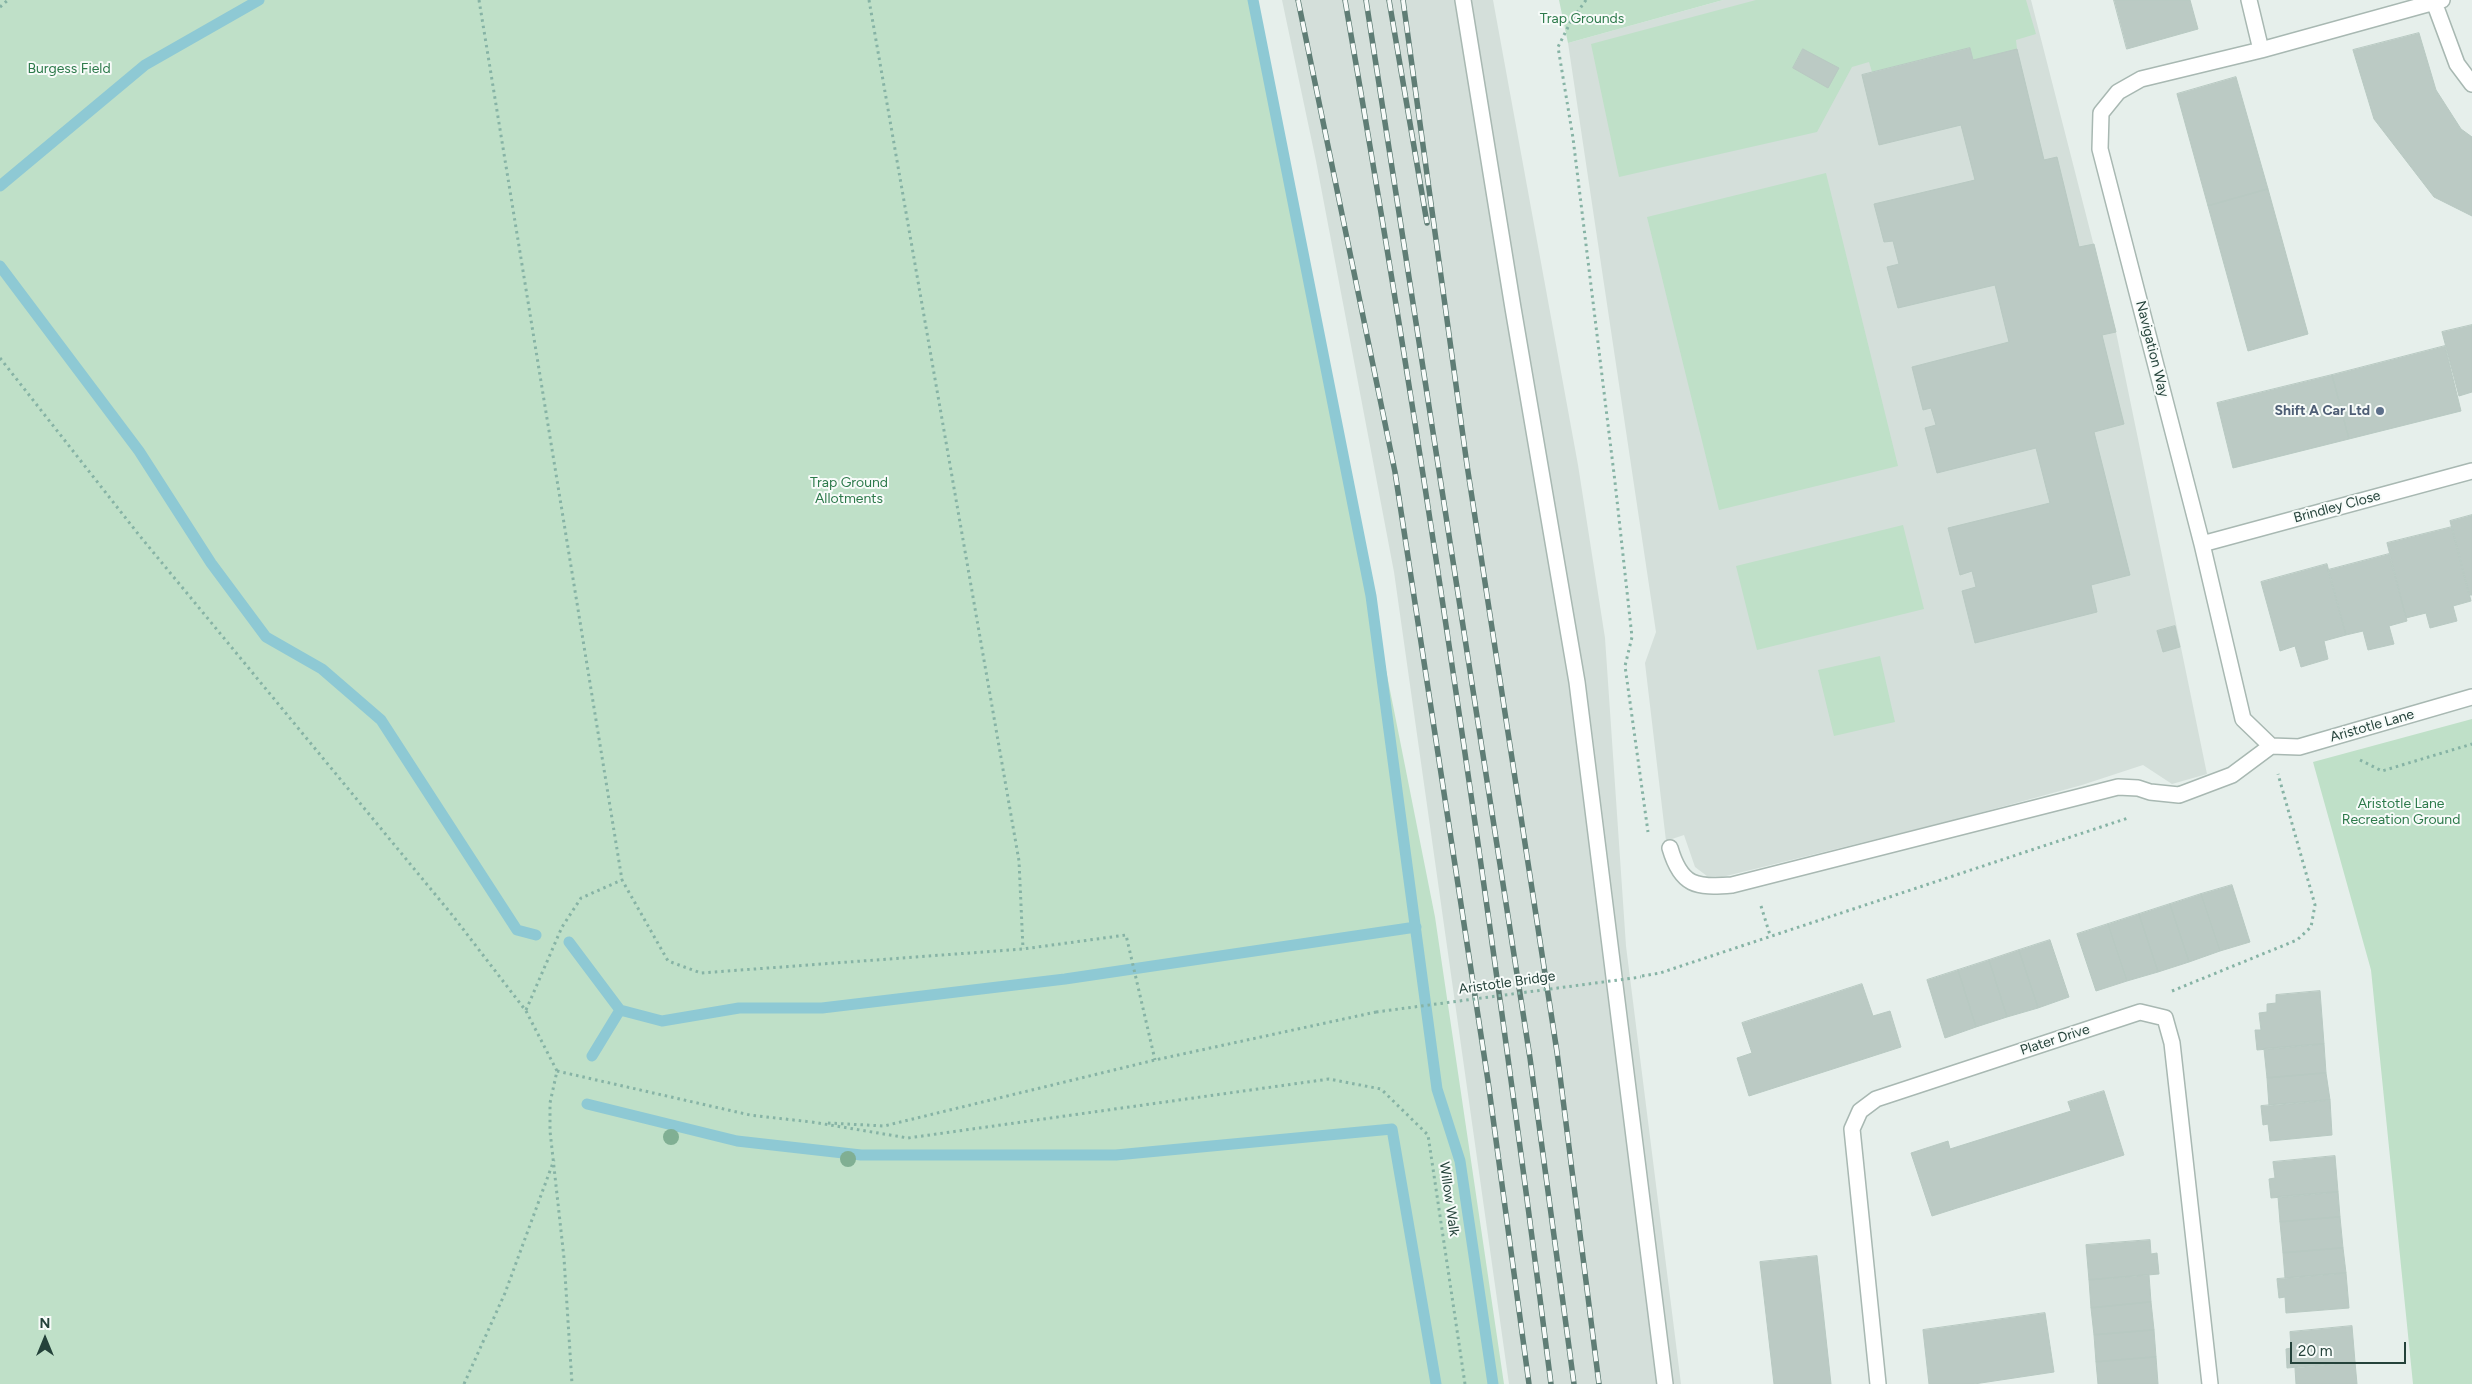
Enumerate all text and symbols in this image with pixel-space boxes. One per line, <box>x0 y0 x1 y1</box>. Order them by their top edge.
park label: Trap Grounds <box>1540 11 1624 27</box>
park label: Burgess Field <box>27 61 111 77</box>
street label: Navigation Way <box>2132 299 2172 399</box>
place label: Shift A Car Ltd <box>2274 403 2370 419</box>
marker: Shift A Car Ltd <box>2374 405 2386 417</box>
park label: Trap Ground Allotments <box>810 475 888 508</box>
street label: Brindley Close <box>2292 487 2382 527</box>
street label: Aristotle Lane <box>2328 706 2416 746</box>
park label: Aristotle Lane Recreation Ground <box>2342 796 2460 829</box>
street label: Aristotle Bridge <box>1458 968 1556 998</box>
street label: Plater Drive <box>2018 1021 2092 1059</box>
street label: Willow Walk <box>1435 1161 1463 1237</box>
north arrow <box>20 1314 70 1364</box>
text: N <box>40 1315 50 1332</box>
scale bar <box>2292 1332 2408 1364</box>
text: 20 m <box>2298 1342 2332 1360</box>

